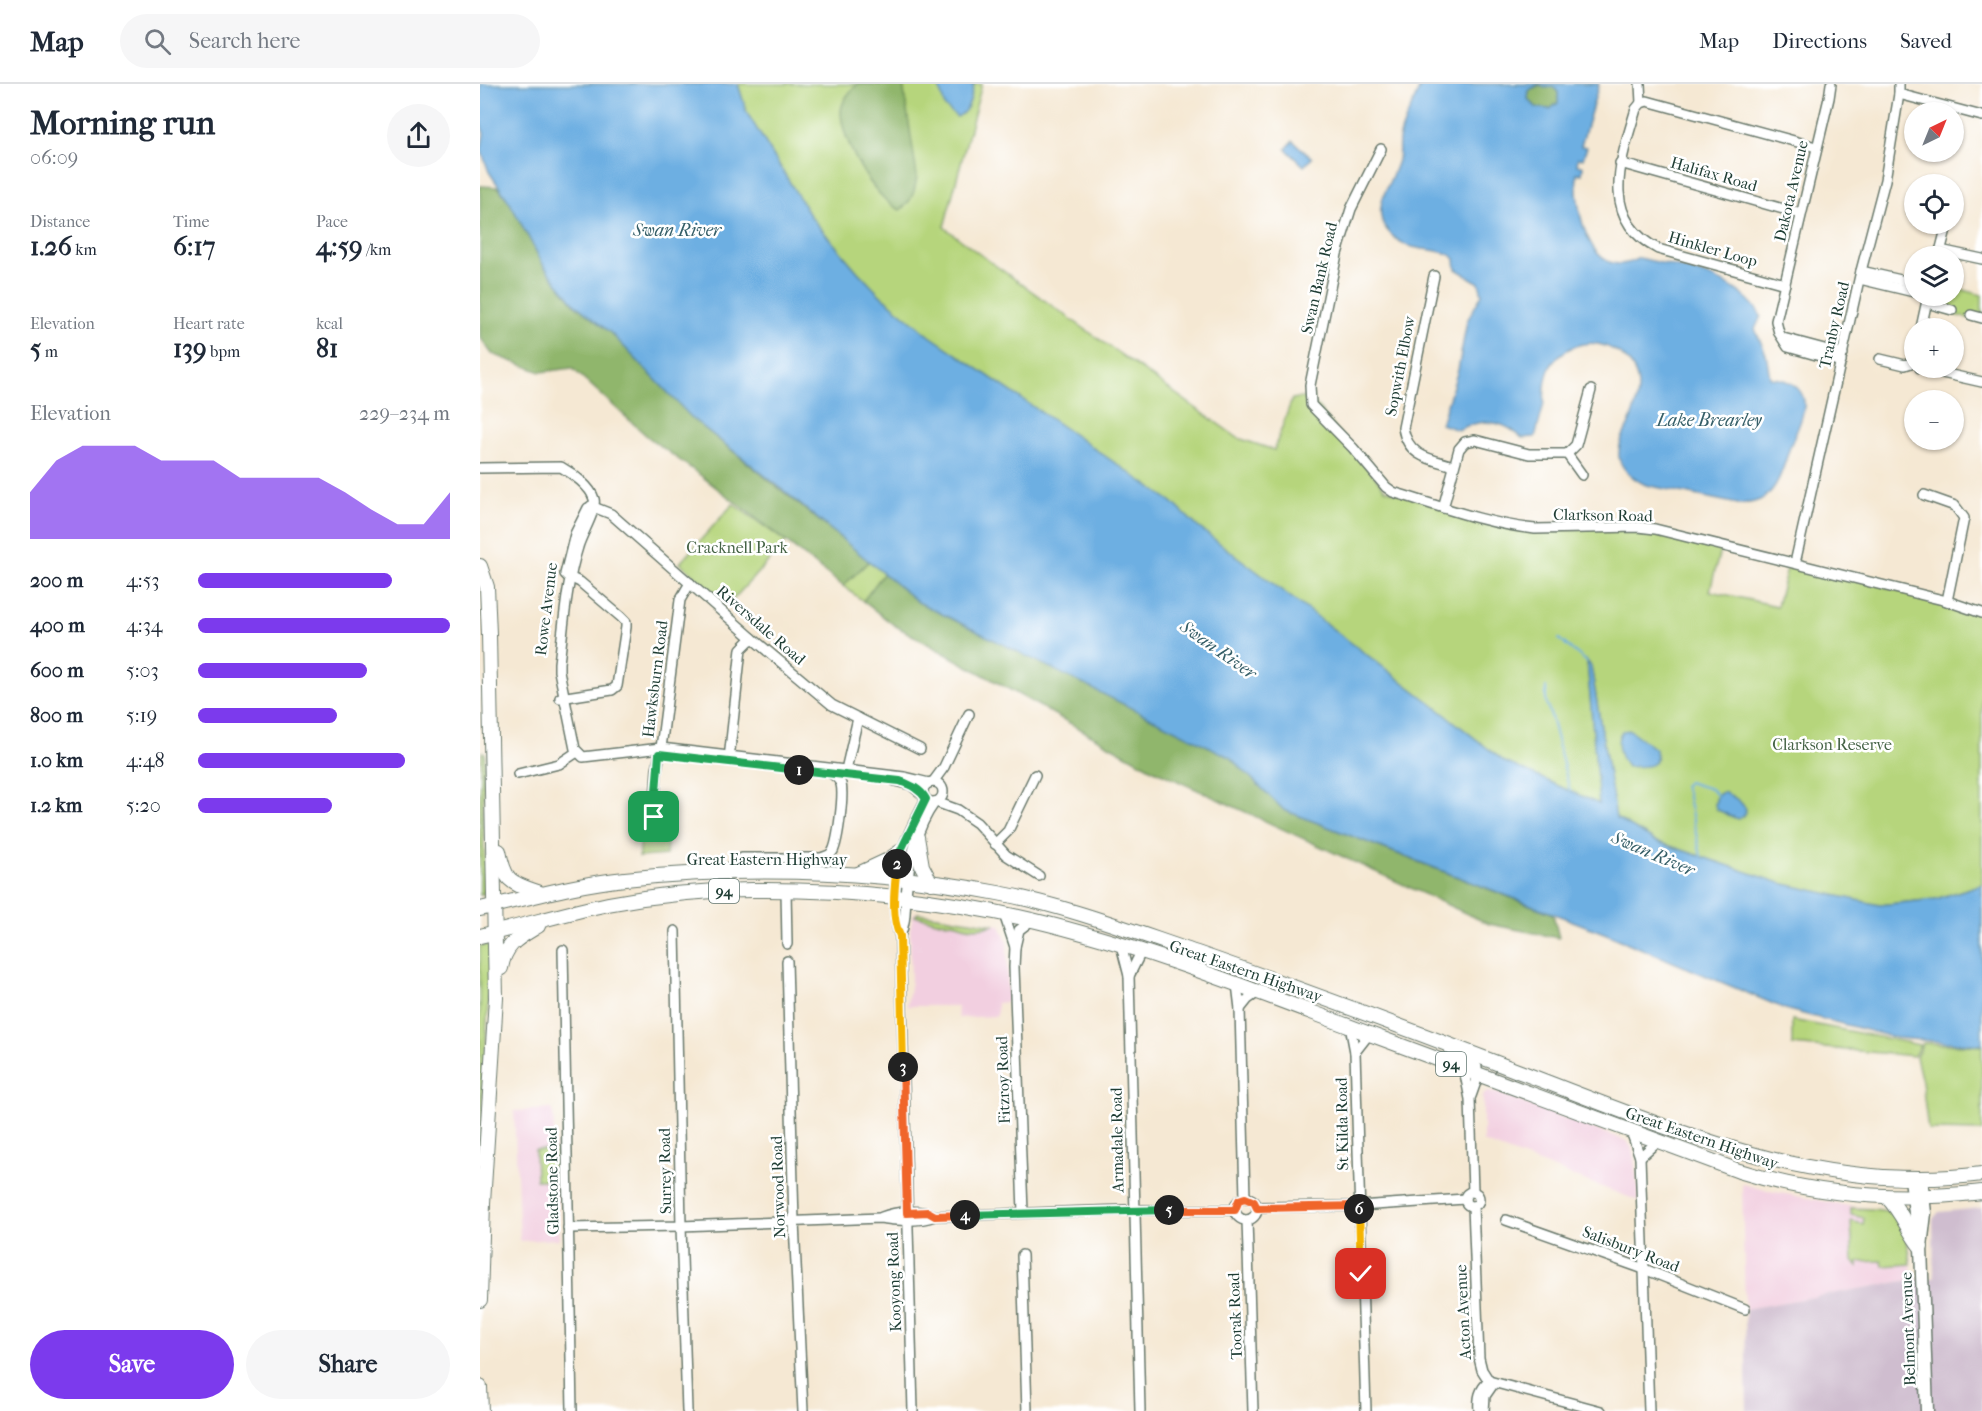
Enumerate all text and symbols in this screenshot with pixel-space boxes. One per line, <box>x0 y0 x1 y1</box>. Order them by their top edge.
search box <box>120 14 540 68</box>
text: Map <box>30 25 84 58</box>
icon: search <box>141 25 174 58</box>
text: Search here <box>189 28 300 54</box>
text: Map <box>1699 29 1739 53</box>
text: Directions <box>1772 29 1867 53</box>
text: Saved <box>1900 29 1952 53</box>
north arrow <box>1904 102 1964 162</box>
map controls <box>1904 102 1964 450</box>
text: Morning run <box>30 104 215 143</box>
button: share <box>387 104 450 167</box>
street label: Dakota Avenue <box>1770 138 1812 244</box>
text: 06:09 <box>30 146 78 169</box>
street label: Halifax Road <box>1668 153 1760 196</box>
button: locate <box>1904 174 1964 234</box>
text: Distance <box>30 212 90 231</box>
text: Time <box>173 212 209 231</box>
text: Pace <box>316 212 348 231</box>
water label: Swan River <box>632 220 723 241</box>
street label: Swan Bank Road <box>1297 220 1341 336</box>
street label: Hinkler Loop <box>1666 227 1760 271</box>
text: 1.26 <box>30 231 72 262</box>
text: 6:17 <box>173 231 215 262</box>
text: 4:59 <box>316 231 363 262</box>
text: km <box>72 240 97 259</box>
text: /km <box>363 240 391 259</box>
button: layers <box>1904 246 1964 306</box>
street label: Tranby Road <box>1815 279 1853 370</box>
street label: Sopwith Elbow <box>1381 313 1419 418</box>
text: Elevation <box>30 314 95 333</box>
text: Heart rate <box>173 314 245 333</box>
text: kcal <box>316 314 343 333</box>
button: + <box>1904 318 1964 378</box>
text: 5 <box>30 333 41 364</box>
text: 139 <box>173 333 207 364</box>
text: 81 <box>316 333 338 364</box>
text: m <box>41 342 58 361</box>
text: bpm <box>207 342 240 361</box>
button: − <box>1904 390 1964 450</box>
text: Elevation <box>30 402 111 425</box>
text: 229–234 m <box>359 402 450 425</box>
water label: Lake Brearley <box>1654 410 1762 431</box>
street label: Clarkson Road <box>1553 505 1653 525</box>
park label: Cracknell Park <box>686 538 788 557</box>
street label: Rowe Avenue <box>531 561 561 657</box>
text: 200 m <box>30 569 83 592</box>
text: 4:53 <box>126 569 160 592</box>
street label: Riversdale Road <box>713 581 810 669</box>
text: 400 m <box>30 614 85 637</box>
text: 4:34 <box>126 614 163 637</box>
water label: Swan River <box>1175 616 1262 685</box>
street label: Hawksburn Road <box>638 619 672 739</box>
text: 600 m <box>30 659 84 682</box>
text: 5:03 <box>126 659 159 682</box>
text: 800 m <box>30 704 83 727</box>
text: 5:19 <box>126 704 157 727</box>
park label: Clarkson Reserve <box>1772 735 1892 754</box>
text: 1.0 km <box>30 749 83 772</box>
text: 4:48 <box>126 749 165 772</box>
pin: 1 <box>784 755 814 785</box>
text: 1 <box>796 760 802 779</box>
pin <box>628 791 679 842</box>
text: 1.2 km <box>30 794 83 817</box>
text: 5:20 <box>126 794 161 817</box>
icon: arrive <box>637 800 670 833</box>
water label: Swan River <box>1607 827 1700 882</box>
pin: 2 <box>882 849 912 879</box>
street label: Great Eastern Highway <box>687 850 848 869</box>
text: 2 <box>893 854 901 873</box>
road number: 94 <box>709 879 739 903</box>
street label: Great Eastern Highway <box>1167 936 1325 1006</box>
street label: Fitzroy Road <box>992 1035 1014 1124</box>
pin: 3 <box>888 1052 918 1082</box>
road number: 94 <box>1436 1052 1466 1076</box>
text: 3 <box>900 1057 906 1076</box>
street label: St Kilda Road <box>1332 1077 1352 1171</box>
street label: Armadale Road <box>1107 1087 1127 1194</box>
street label: Great Eastern Highway <box>1623 1103 1781 1173</box>
street label: Gladstone Road <box>542 1127 562 1235</box>
street label: Surrey Road <box>655 1128 675 1214</box>
street label: Norwood Road <box>767 1135 789 1238</box>
pin: 6 <box>1344 1194 1374 1224</box>
pin: 5 <box>1154 1195 1184 1225</box>
text: 6 <box>1355 1199 1363 1218</box>
pin: 4 <box>950 1200 980 1230</box>
text: 5 <box>1166 1200 1172 1219</box>
text: 4 <box>960 1205 970 1224</box>
street label: Salisbury Road <box>1580 1222 1682 1276</box>
street label: Kooyong Road <box>883 1231 905 1332</box>
pin <box>1335 1248 1386 1299</box>
icon: check <box>1344 1257 1377 1290</box>
street label: Acton Avenue <box>1451 1264 1475 1361</box>
street label: Toorak Road <box>1224 1272 1246 1360</box>
street label: Belmont Avenue <box>1897 1272 1919 1386</box>
button: Save <box>30 1330 234 1399</box>
button: Share <box>246 1330 450 1399</box>

